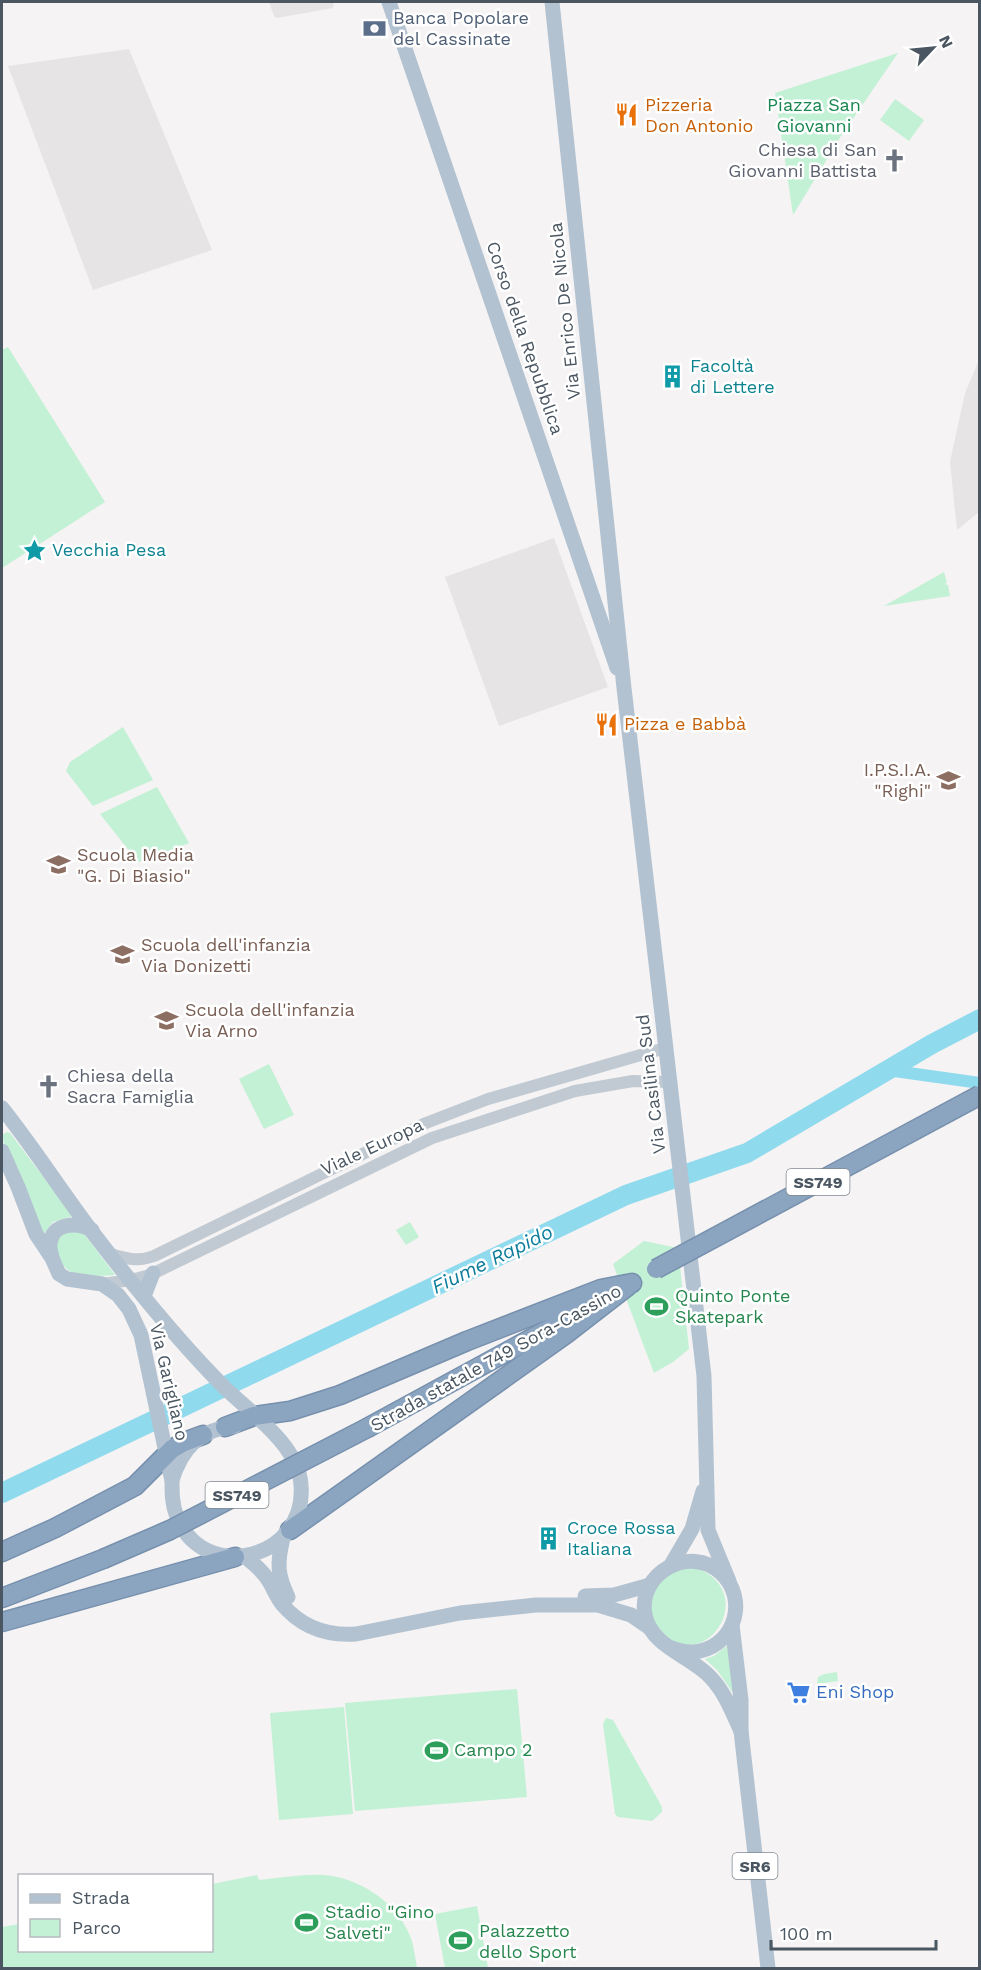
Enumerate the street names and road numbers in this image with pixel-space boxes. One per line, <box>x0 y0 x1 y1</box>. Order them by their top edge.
street label: Via Enrico De Nicola <box>545 221 584 401</box>
street label: Corso della Repubblica <box>483 239 568 437</box>
street label: Via Casilina Sud <box>632 1013 669 1155</box>
street label: Viale Europa <box>317 1114 426 1179</box>
road number: SS749 <box>786 1169 850 1195</box>
street label: Strada statale 749 Sora-Cassino <box>367 1280 625 1435</box>
street label: Via Garigliano <box>146 1321 193 1443</box>
road number: SS749 <box>206 1482 268 1508</box>
road number: SR6 <box>732 1853 777 1879</box>

